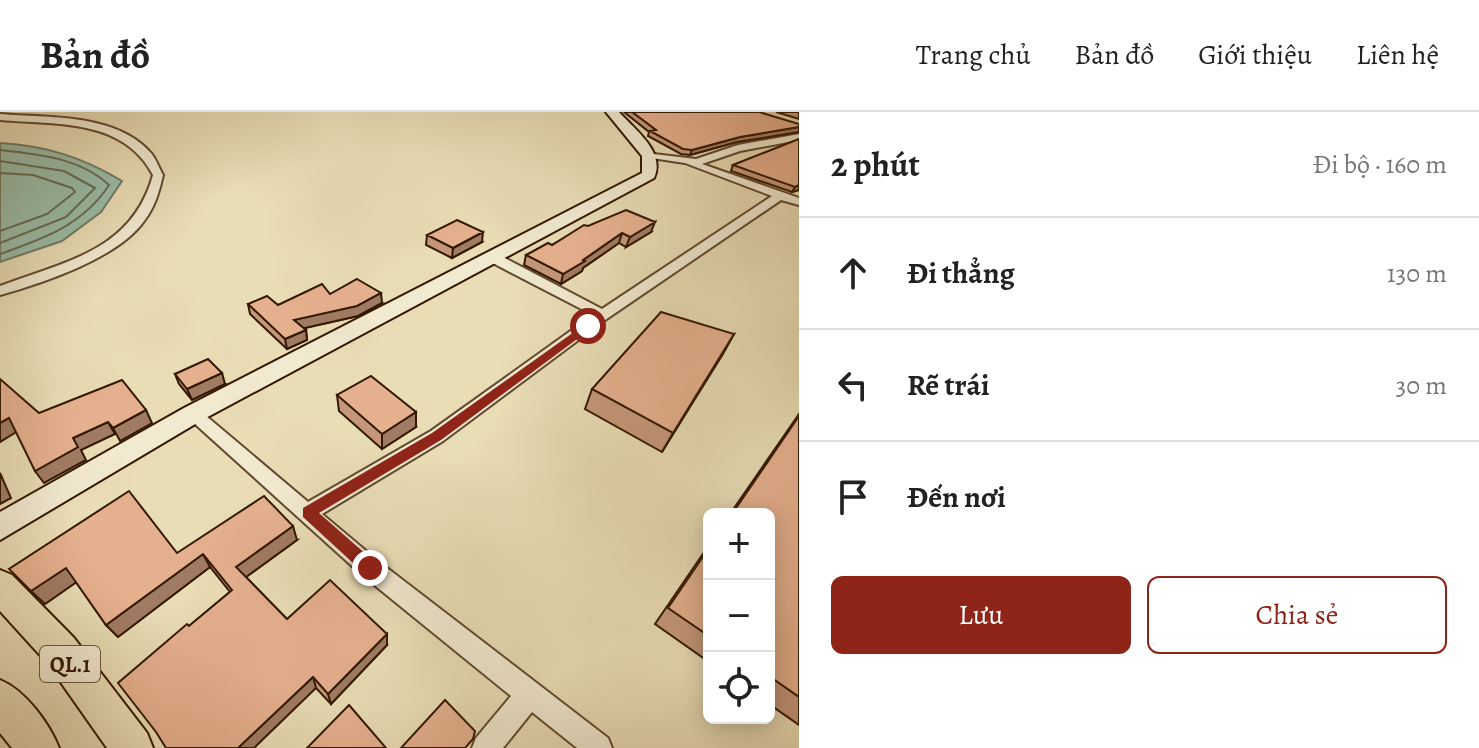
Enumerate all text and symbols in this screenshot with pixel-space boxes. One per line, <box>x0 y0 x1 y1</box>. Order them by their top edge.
text: Bản đồ <box>40 29 150 81</box>
text: Trang chủ <box>916 36 1031 74</box>
text: Bản đồ <box>1075 36 1154 74</box>
text: Giới thiệu <box>1198 36 1312 74</box>
text: Liên hệ <box>1356 36 1439 74</box>
text: 2 phút <box>831 141 920 188</box>
text: Đi bộ · 160 m <box>1313 147 1447 182</box>
icon: ahead <box>831 251 875 295</box>
text: Đi thẳng <box>907 253 1015 293</box>
text: 130 m <box>1387 256 1447 291</box>
route start <box>570 308 606 344</box>
icon: left <box>831 363 875 407</box>
text: Rẽ trái <box>907 365 990 405</box>
text: 30 m <box>1396 368 1447 403</box>
icon: arrive <box>831 475 875 519</box>
text: Đến nơi <box>907 477 1006 517</box>
map controls <box>703 508 775 724</box>
button: + <box>703 508 775 580</box>
route end <box>352 550 388 586</box>
button: Lưu <box>831 576 1131 654</box>
button: Chia sẻ <box>1147 576 1447 654</box>
button: − <box>703 580 775 652</box>
road number: QL.1 <box>40 646 100 682</box>
button: locate <box>703 652 775 724</box>

